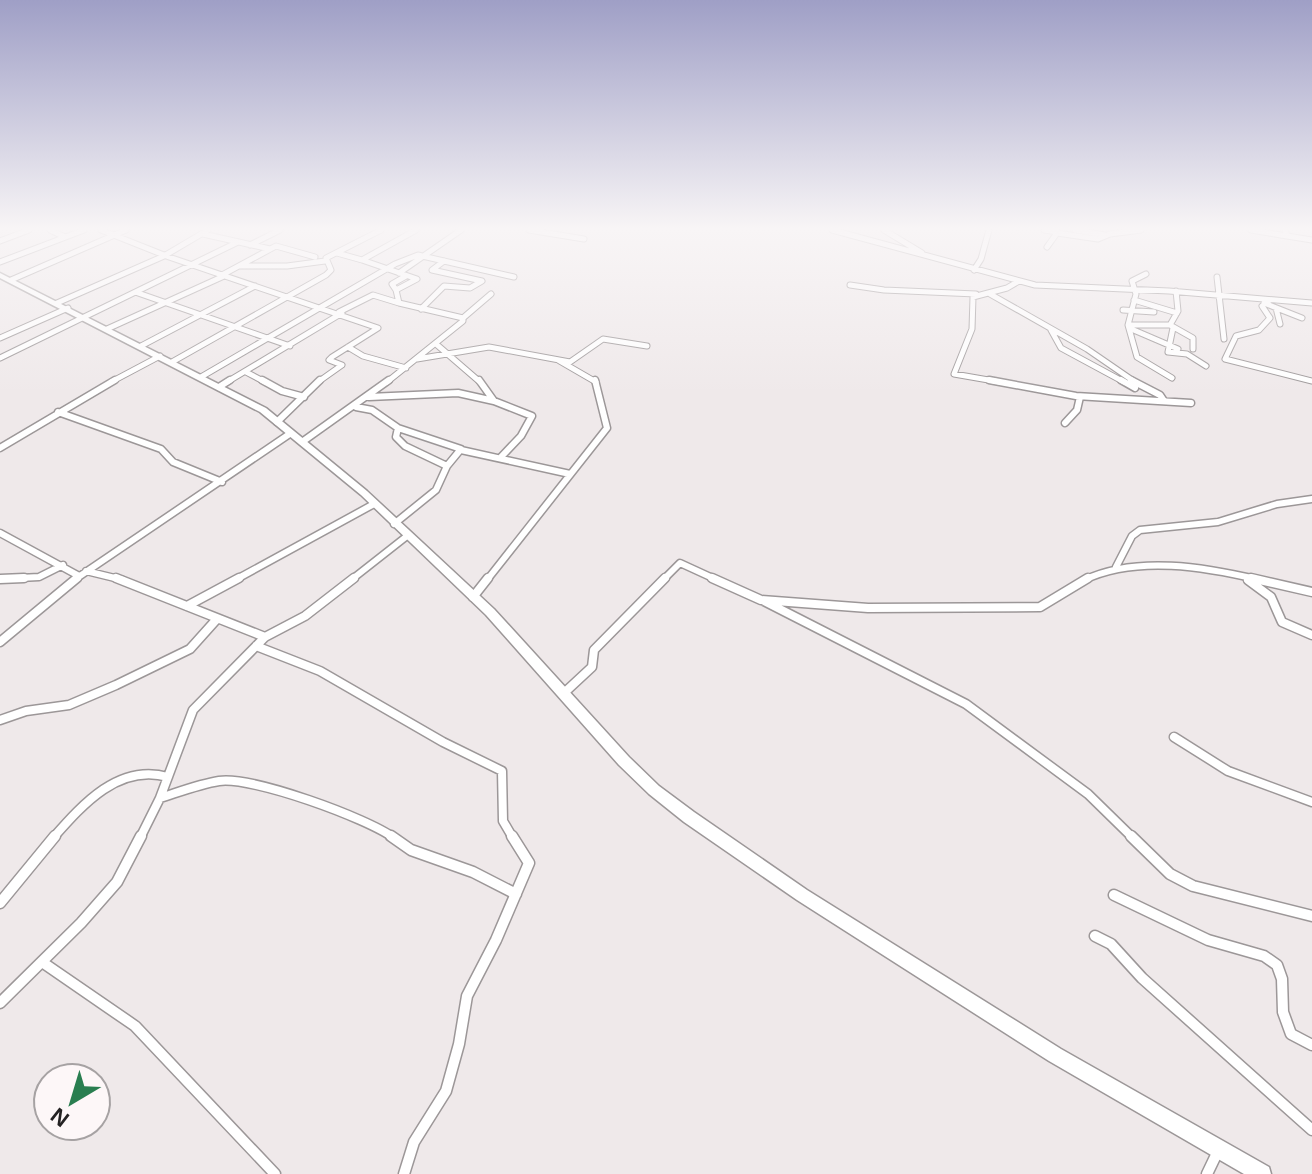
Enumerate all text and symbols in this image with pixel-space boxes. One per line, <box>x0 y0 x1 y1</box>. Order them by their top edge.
north arrow <box>32 1062 112 1142</box>
text: N <box>46 1103 74 1132</box>

